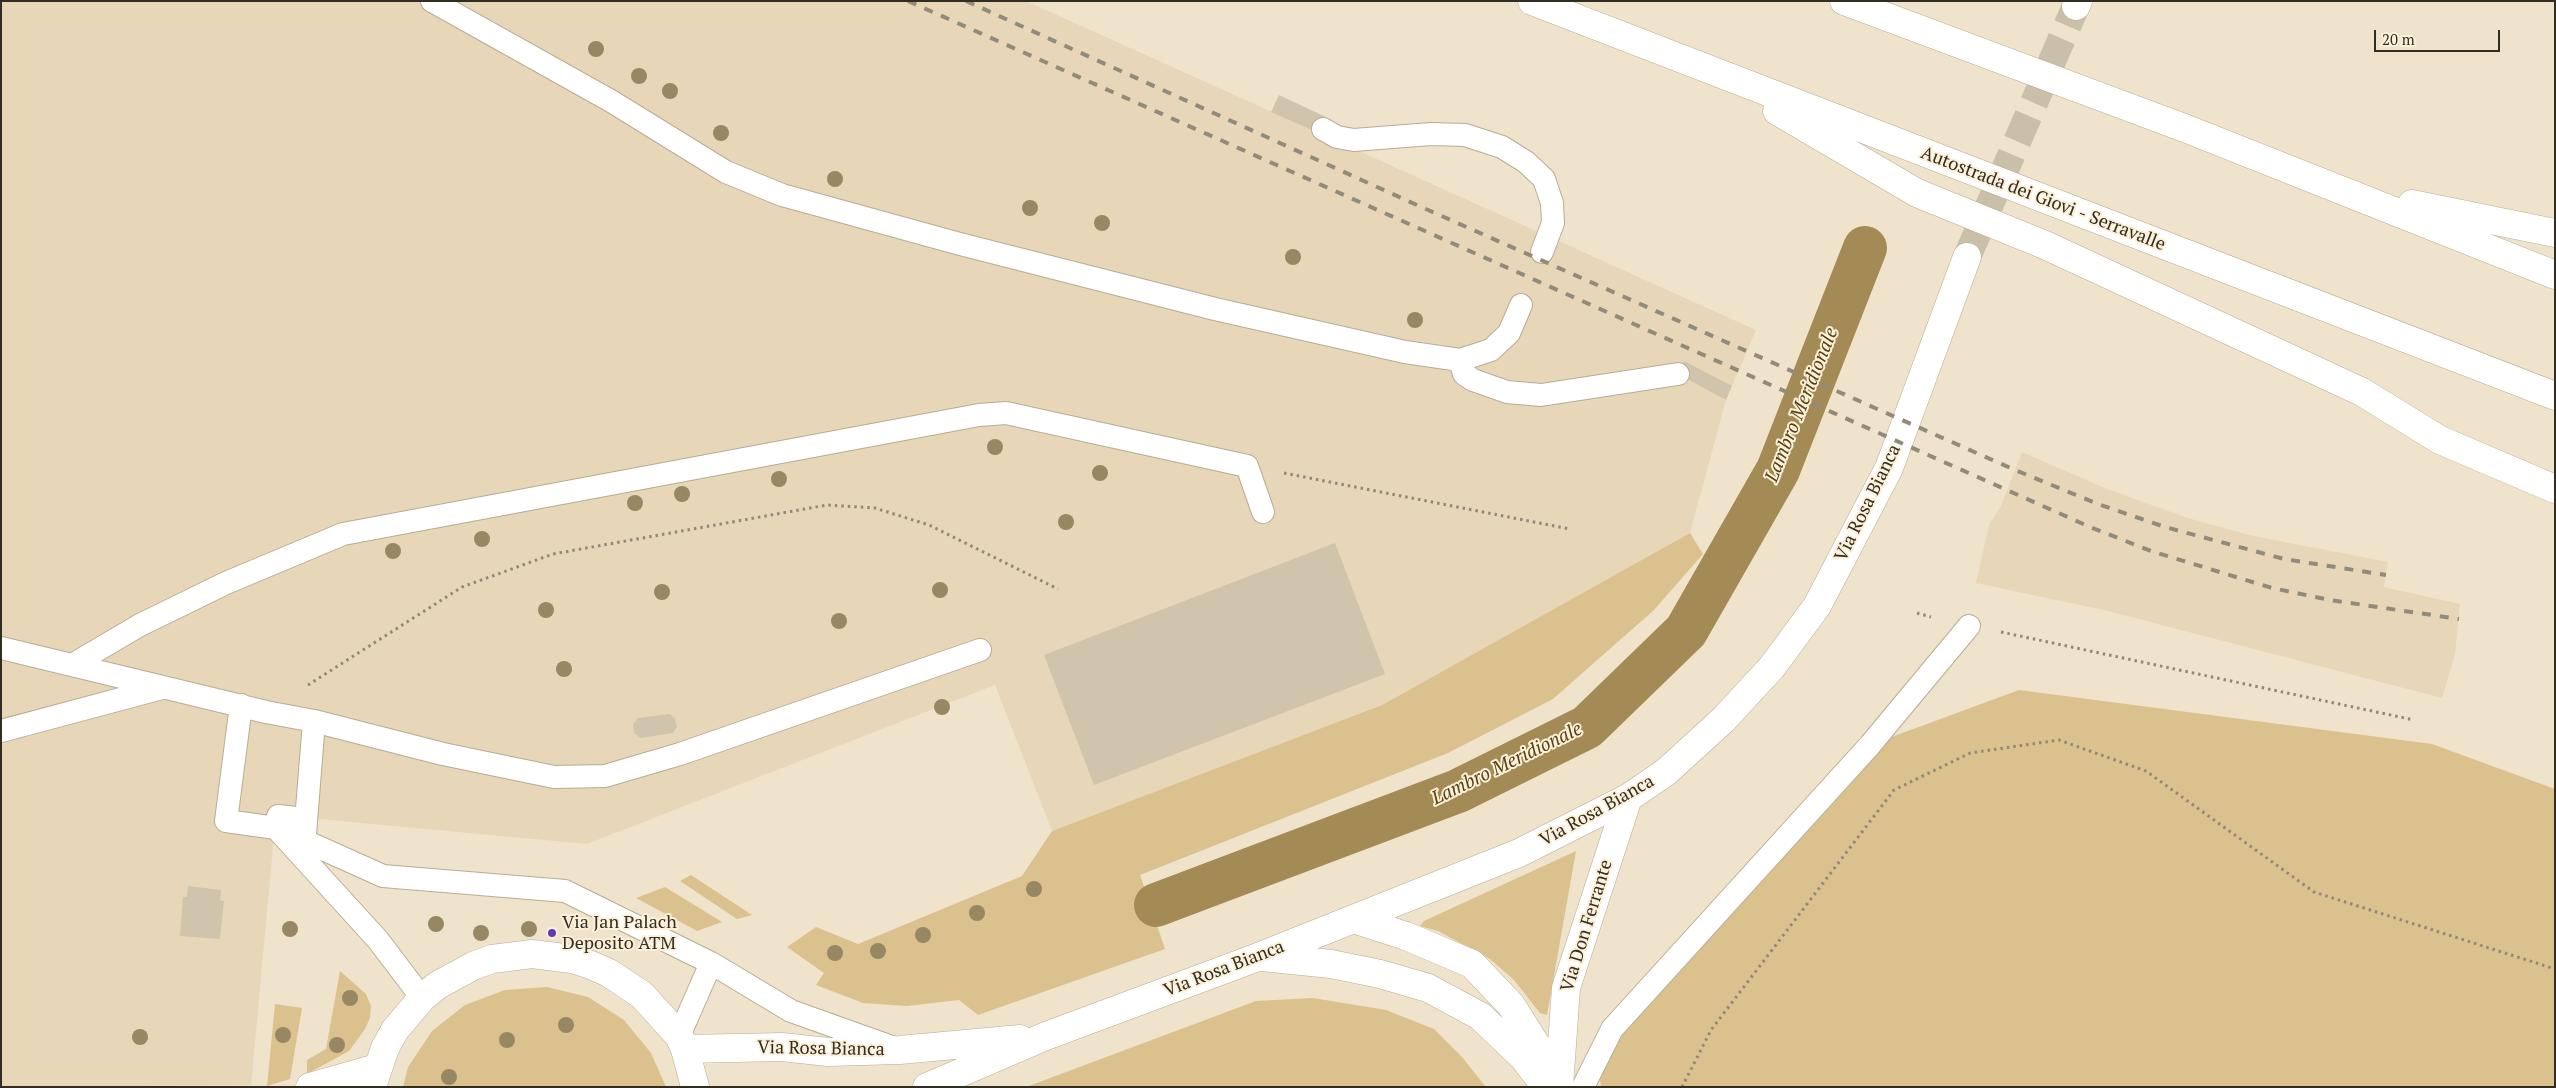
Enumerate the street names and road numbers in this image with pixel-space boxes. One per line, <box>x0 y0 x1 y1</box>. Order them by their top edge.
street label: Autostrada dei Giovi - Serravalle <box>1918 142 2168 256</box>
street label: Via Rosa Bianca <box>1830 441 1906 565</box>
street label: Via Rosa Bianca <box>1536 771 1658 851</box>
street label: Via Don Ferrante <box>1557 857 1617 995</box>
street label: Via Rosa Bianca <box>1161 936 1287 1002</box>
street label: Via Rosa Bianca <box>757 1037 885 1061</box>

